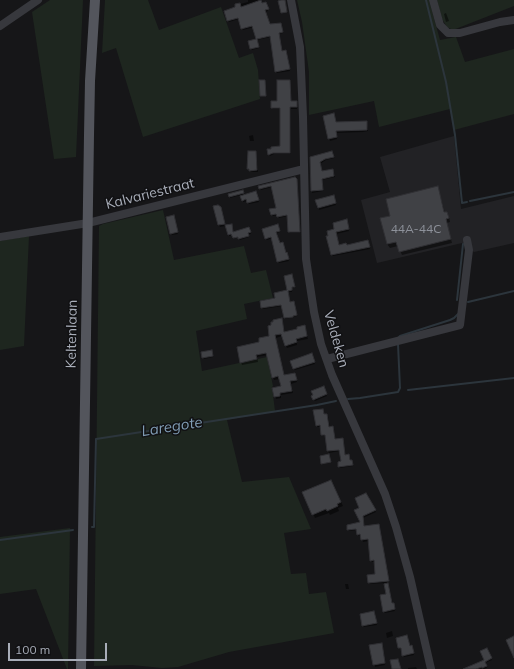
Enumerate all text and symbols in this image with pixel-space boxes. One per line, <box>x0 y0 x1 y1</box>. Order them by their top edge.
street label: Kalvariestraat <box>104 175 196 213</box>
house number: 44A-44C <box>391 222 441 236</box>
street label: Keltenlaan <box>63 300 81 368</box>
street label: Veldeken <box>320 308 352 370</box>
water label: Laregote <box>140 413 204 441</box>
scale bar <box>10 635 109 661</box>
text: 100 m <box>15 642 50 657</box>

